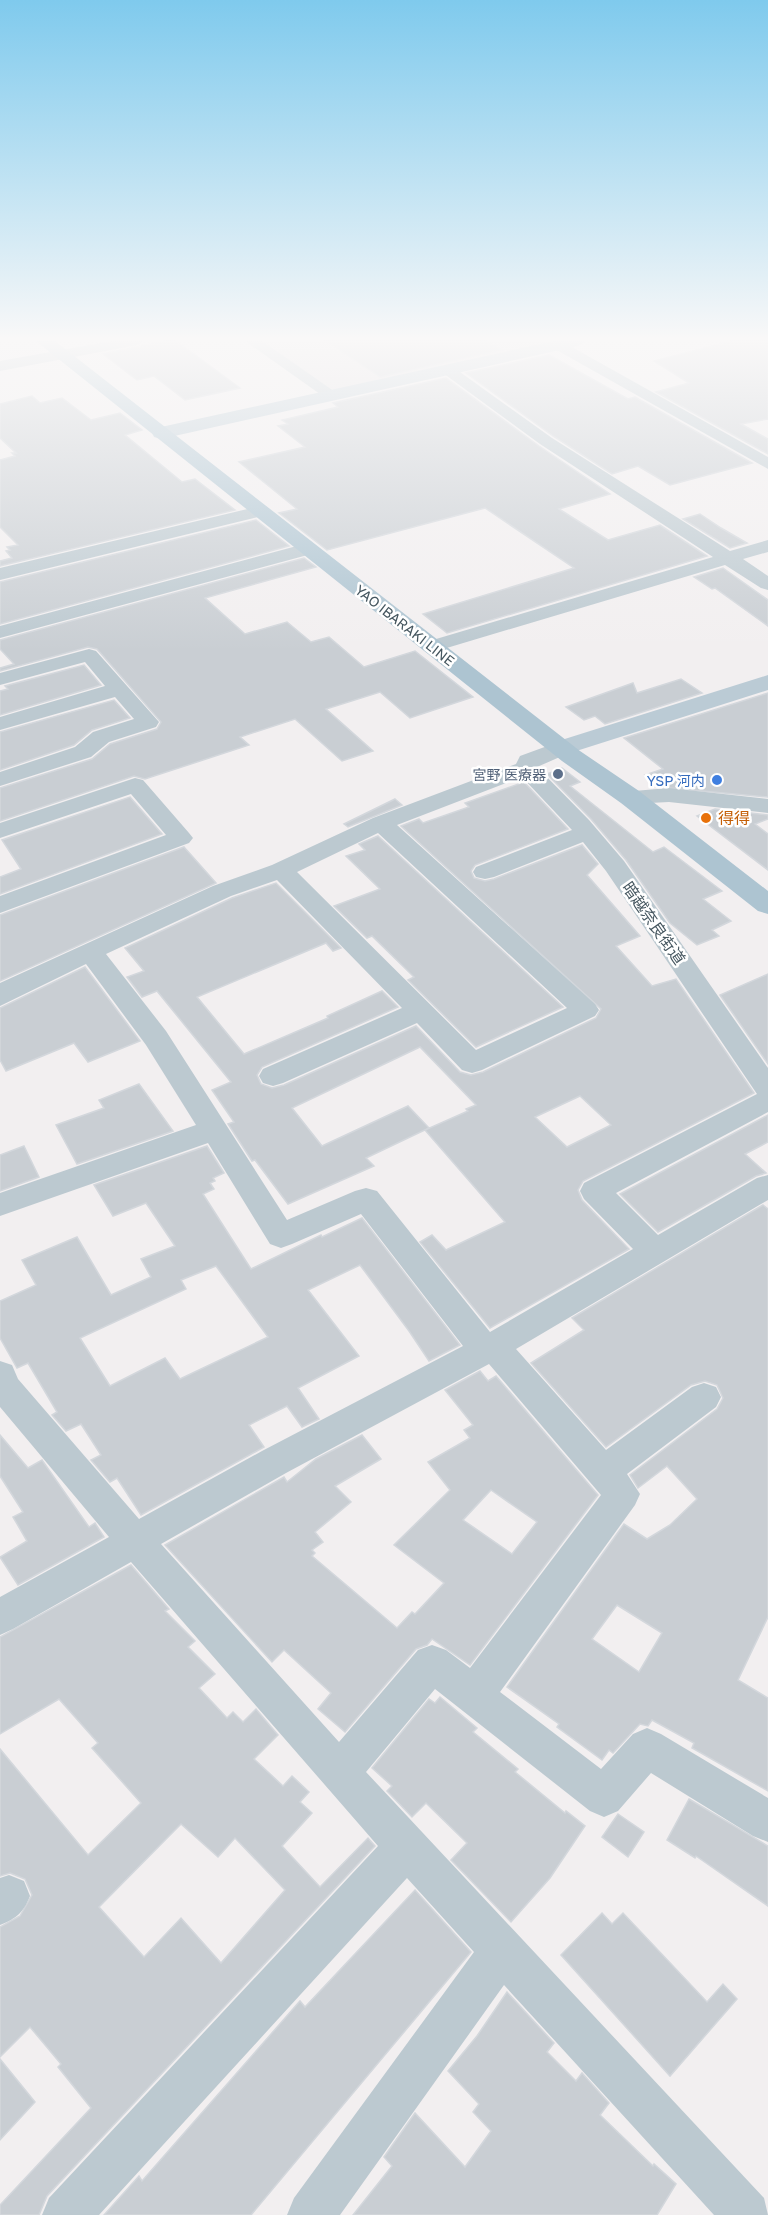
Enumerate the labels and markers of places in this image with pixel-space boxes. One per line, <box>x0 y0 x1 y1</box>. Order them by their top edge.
place label: 宮野 医療器 <box>473 766 546 783</box>
marker: 宮野 医療器 <box>551 767 565 781</box>
place label: YSP 河内 <box>647 772 705 789</box>
marker: YSP 河内 <box>710 773 724 787</box>
place label: 得得 <box>718 808 750 828</box>
marker: 得得 <box>699 811 713 825</box>

